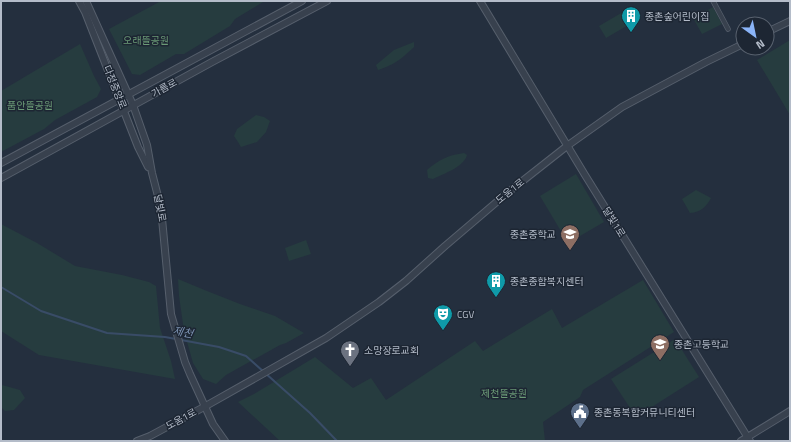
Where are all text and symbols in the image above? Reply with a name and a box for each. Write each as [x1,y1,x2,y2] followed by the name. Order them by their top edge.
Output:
[620,5,642,33] building icon: 종촌숲어린이집
[645,9,709,24] place label: 종촌숲어린이집
[735,16,775,56] north arrow
[123,33,169,48] park label: 오래뜰공원
[753,36,768,53] text: N
[99,63,131,111] street label: 다정중앙로
[148,75,180,101] street label: 가름로
[7,98,53,113] park label: 품안뜰공원
[492,175,528,207] street label: 도움1로
[150,193,170,223] street label: 달빛로
[599,204,629,240] street label: 달빛1로
[559,223,581,251] school or university icon: 종촌중학교
[510,227,556,242] place label: 종촌중학교
[485,270,507,298] building icon: 종촌종합복지센터
[510,274,584,289] place label: 종촌종합복지센터
[432,303,454,331] theatre icon: CGV
[457,307,474,322] place label: CGV
[172,322,196,342] water label: 제천
[649,333,671,361] school or university icon: 종촌고등학교
[674,337,729,352] place label: 종촌고등학교
[339,339,361,367] church icon: 소망장로교회
[364,343,419,358] place label: 소망장로교회
[481,386,527,401] park label: 제천뜰공원
[569,401,591,429] public building icon: 종촌동복합커뮤니티센터
[163,404,199,434] street label: 도움1로
[594,405,695,420] place label: 종촌동복합커뮤니티센터

